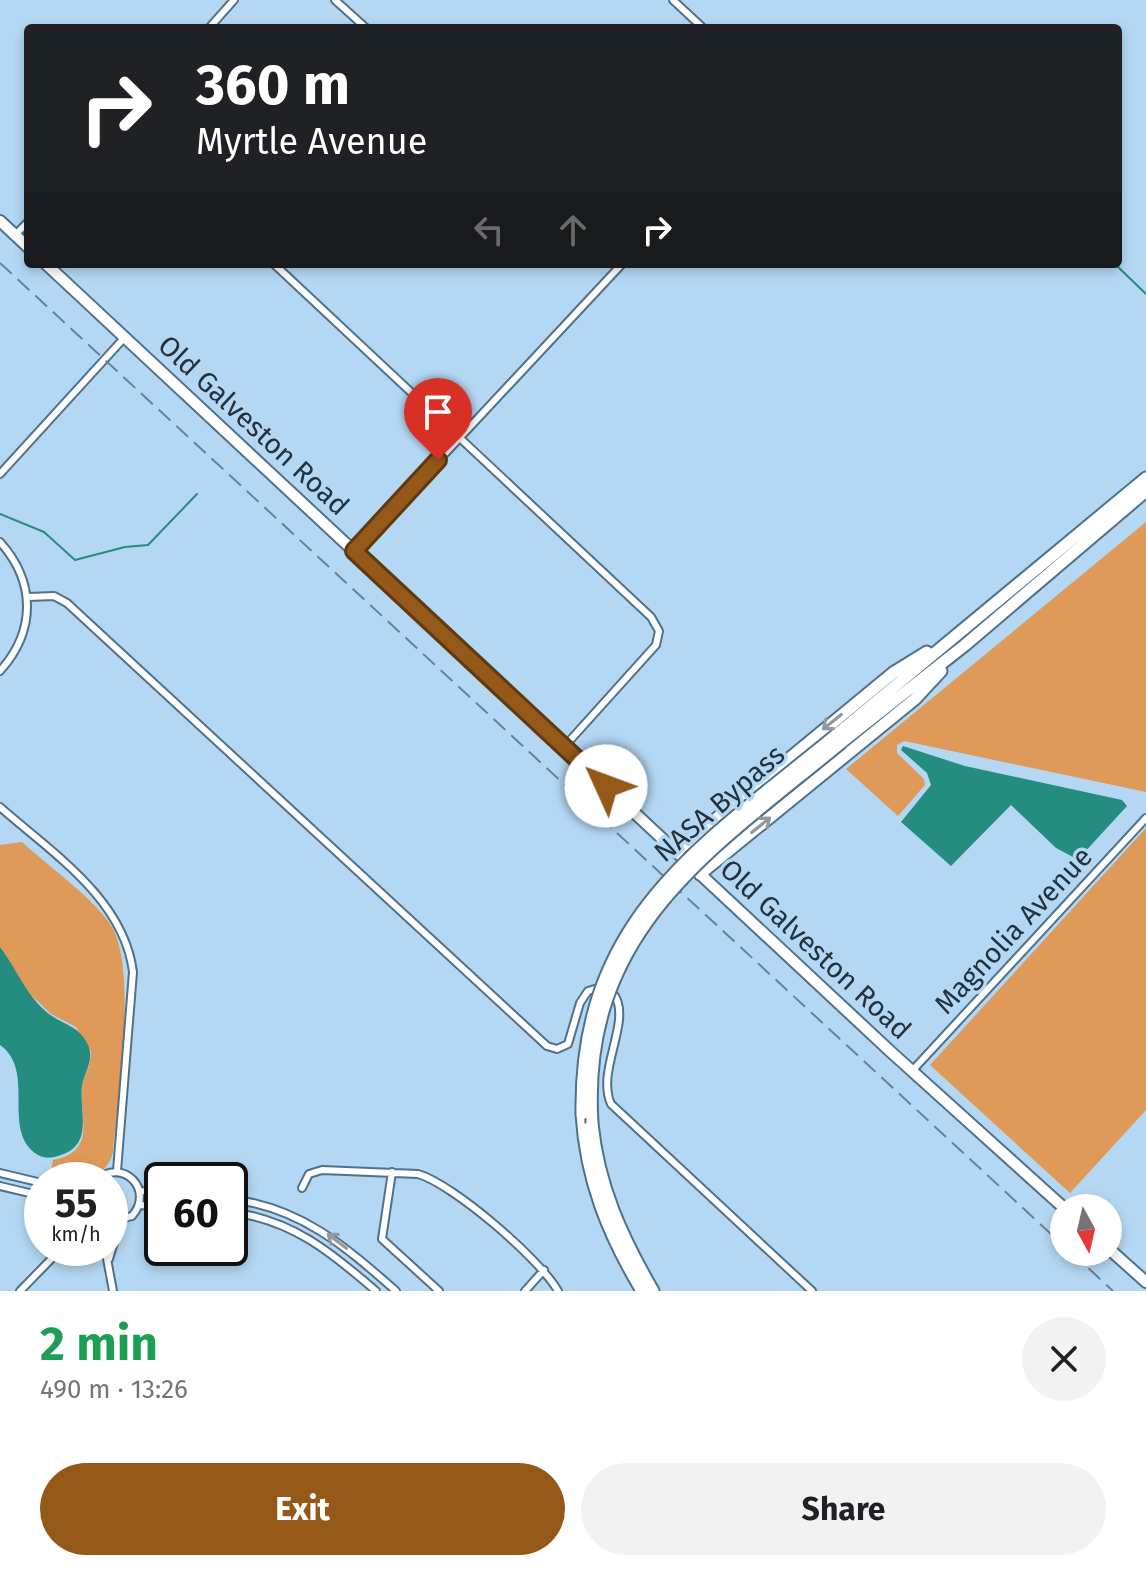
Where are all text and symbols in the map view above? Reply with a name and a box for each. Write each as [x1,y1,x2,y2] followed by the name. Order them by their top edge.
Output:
[196,52,350,119] text: 360 m
[64,56,168,160] icon: right
[196,120,427,164] text: Myrtle Avenue
[467,208,511,252] icon: left
[551,208,595,252] icon: ahead
[635,208,679,252] icon: right
[152,329,356,522] street label: Old Galveston Road
[404,378,472,460] pin
[416,390,460,434] icon: arrive
[822,713,843,731] one-way arrow
[647,738,791,869] street label: NASA Bypass
[564,744,648,828] position arrow
[750,817,771,834] one-way arrow
[928,840,1099,1020] street label: Magnolia Avenue
[714,853,918,1046] street label: Old Galveston Road
[144,1162,248,1266] speed limit sign: 60
[55,1180,97,1228] text: 55
[1050,1194,1122,1266] north arrow
[1050,1194,1122,1266] map controls
[51,1222,101,1246] text: km/h
[327,1232,348,1249] one-way arrow
[40,1315,158,1373] text: 2 min
[1022,1317,1106,1401] button: close
[40,1374,188,1405] text: 490 m · 13:26
[40,1463,565,1555] button: Exit
[581,1463,1106,1555] button: Share

